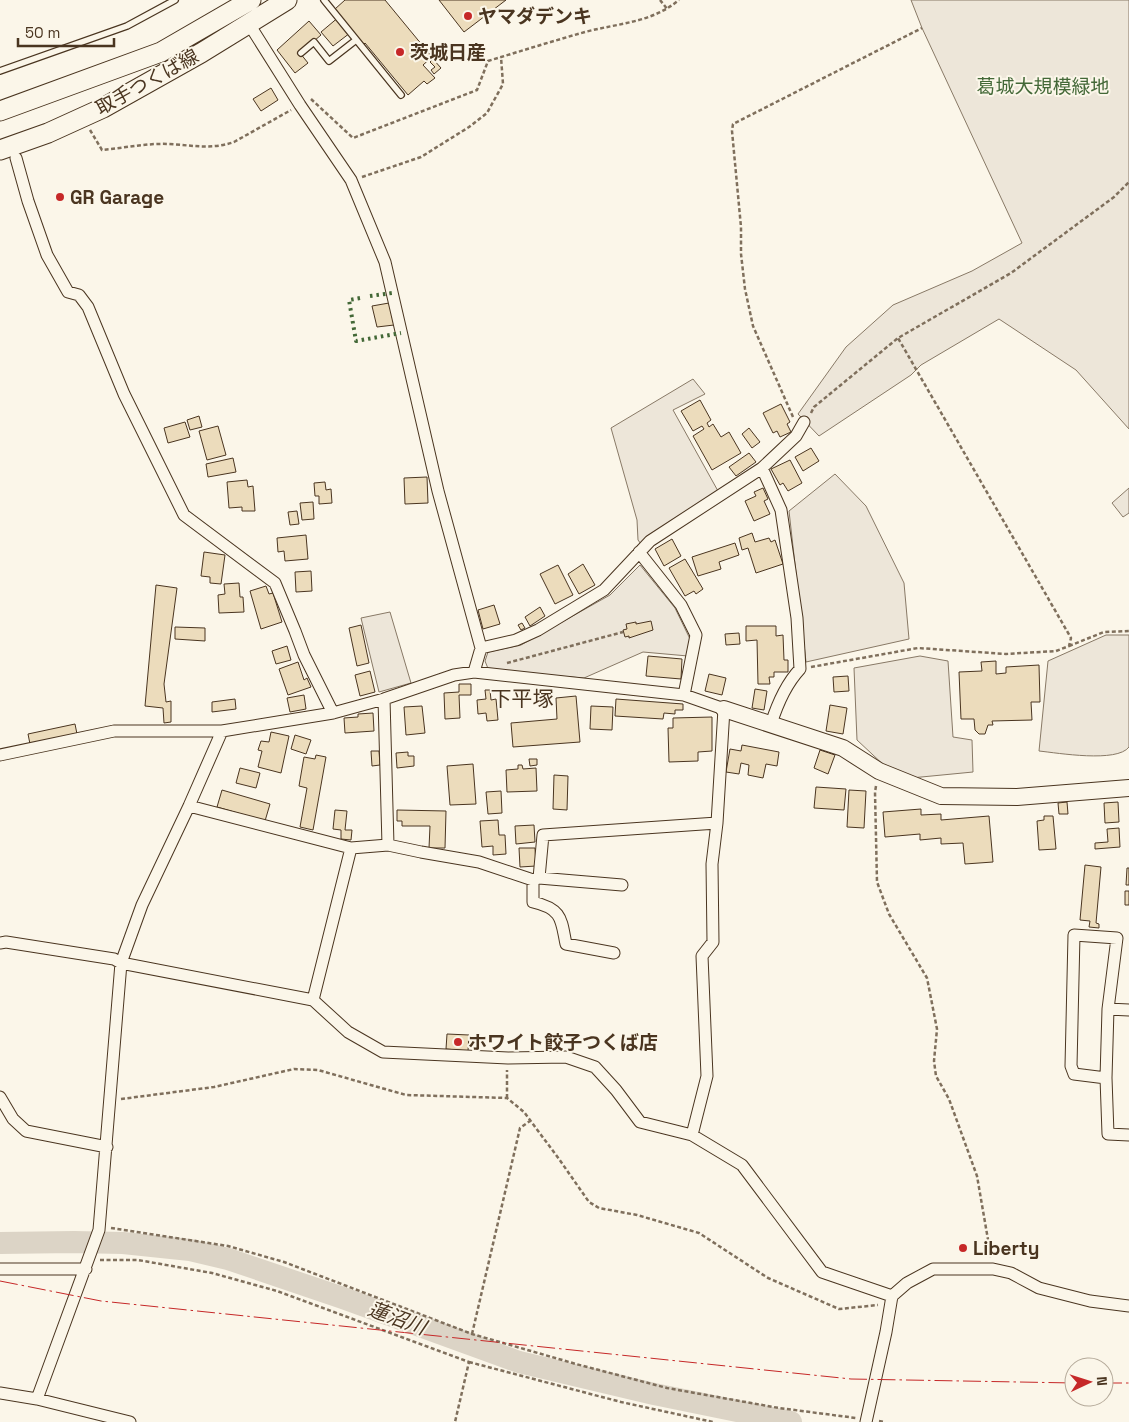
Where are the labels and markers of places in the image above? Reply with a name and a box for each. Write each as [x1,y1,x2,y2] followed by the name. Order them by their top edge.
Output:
[478,4,592,29] place label: ヤマダデンキ
[462,10,474,22] marker: ヤマダデンキ
[410,40,486,65] place label: 茨城日産
[394,46,406,58] marker: 茨城日産
[70,185,164,210] place label: GR Garage
[54,191,66,203] marker: GR Garage
[468,1030,658,1055] place label: ホワイト餃子つくば店
[452,1036,464,1048] marker: ホワイト餃子つくば店
[973,1236,1039,1261] place label: Liberty
[957,1242,969,1254] marker: Liberty

